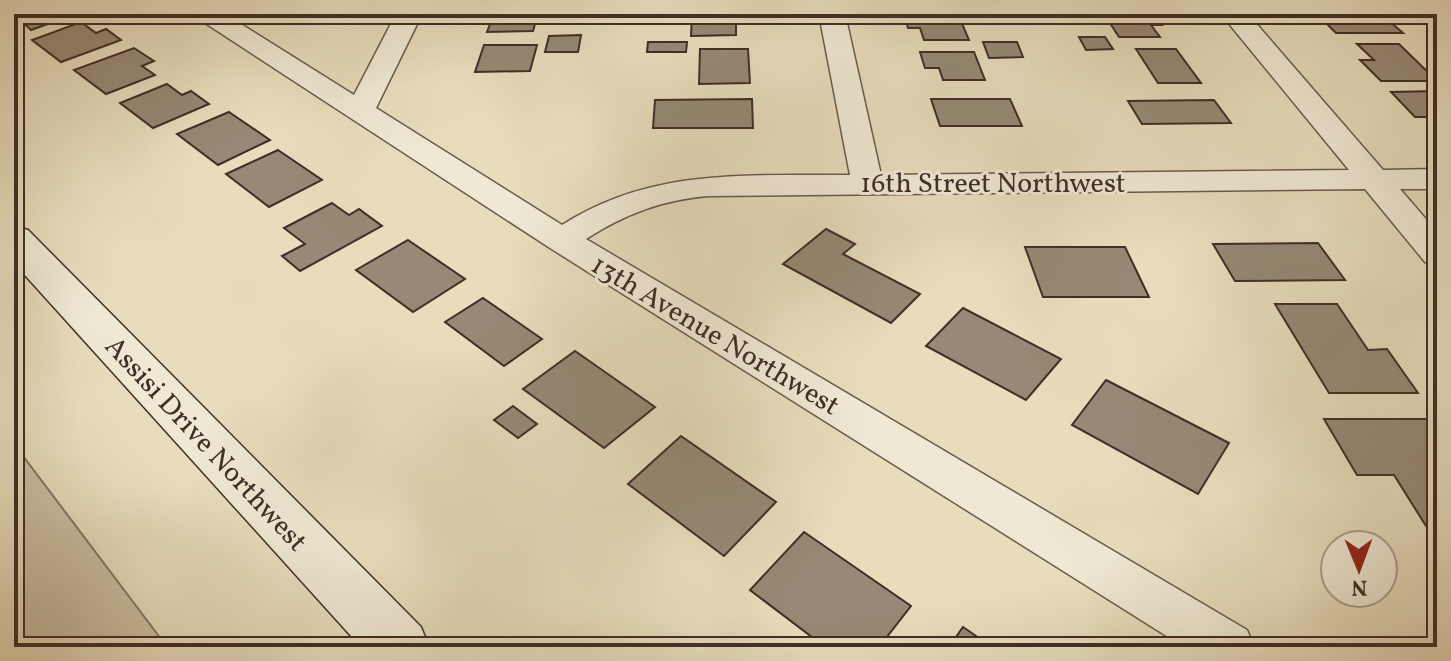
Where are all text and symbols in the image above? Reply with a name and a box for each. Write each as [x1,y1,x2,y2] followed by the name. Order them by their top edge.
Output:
[860,165,1126,204] street label: 16th Street Northwest
[583,246,846,426] street label: 13th Avenue Northwest
[95,329,315,561] street label: Assisi Drive Northwest
[1319,529,1399,609] north arrow
[1351,571,1368,602] text: N

